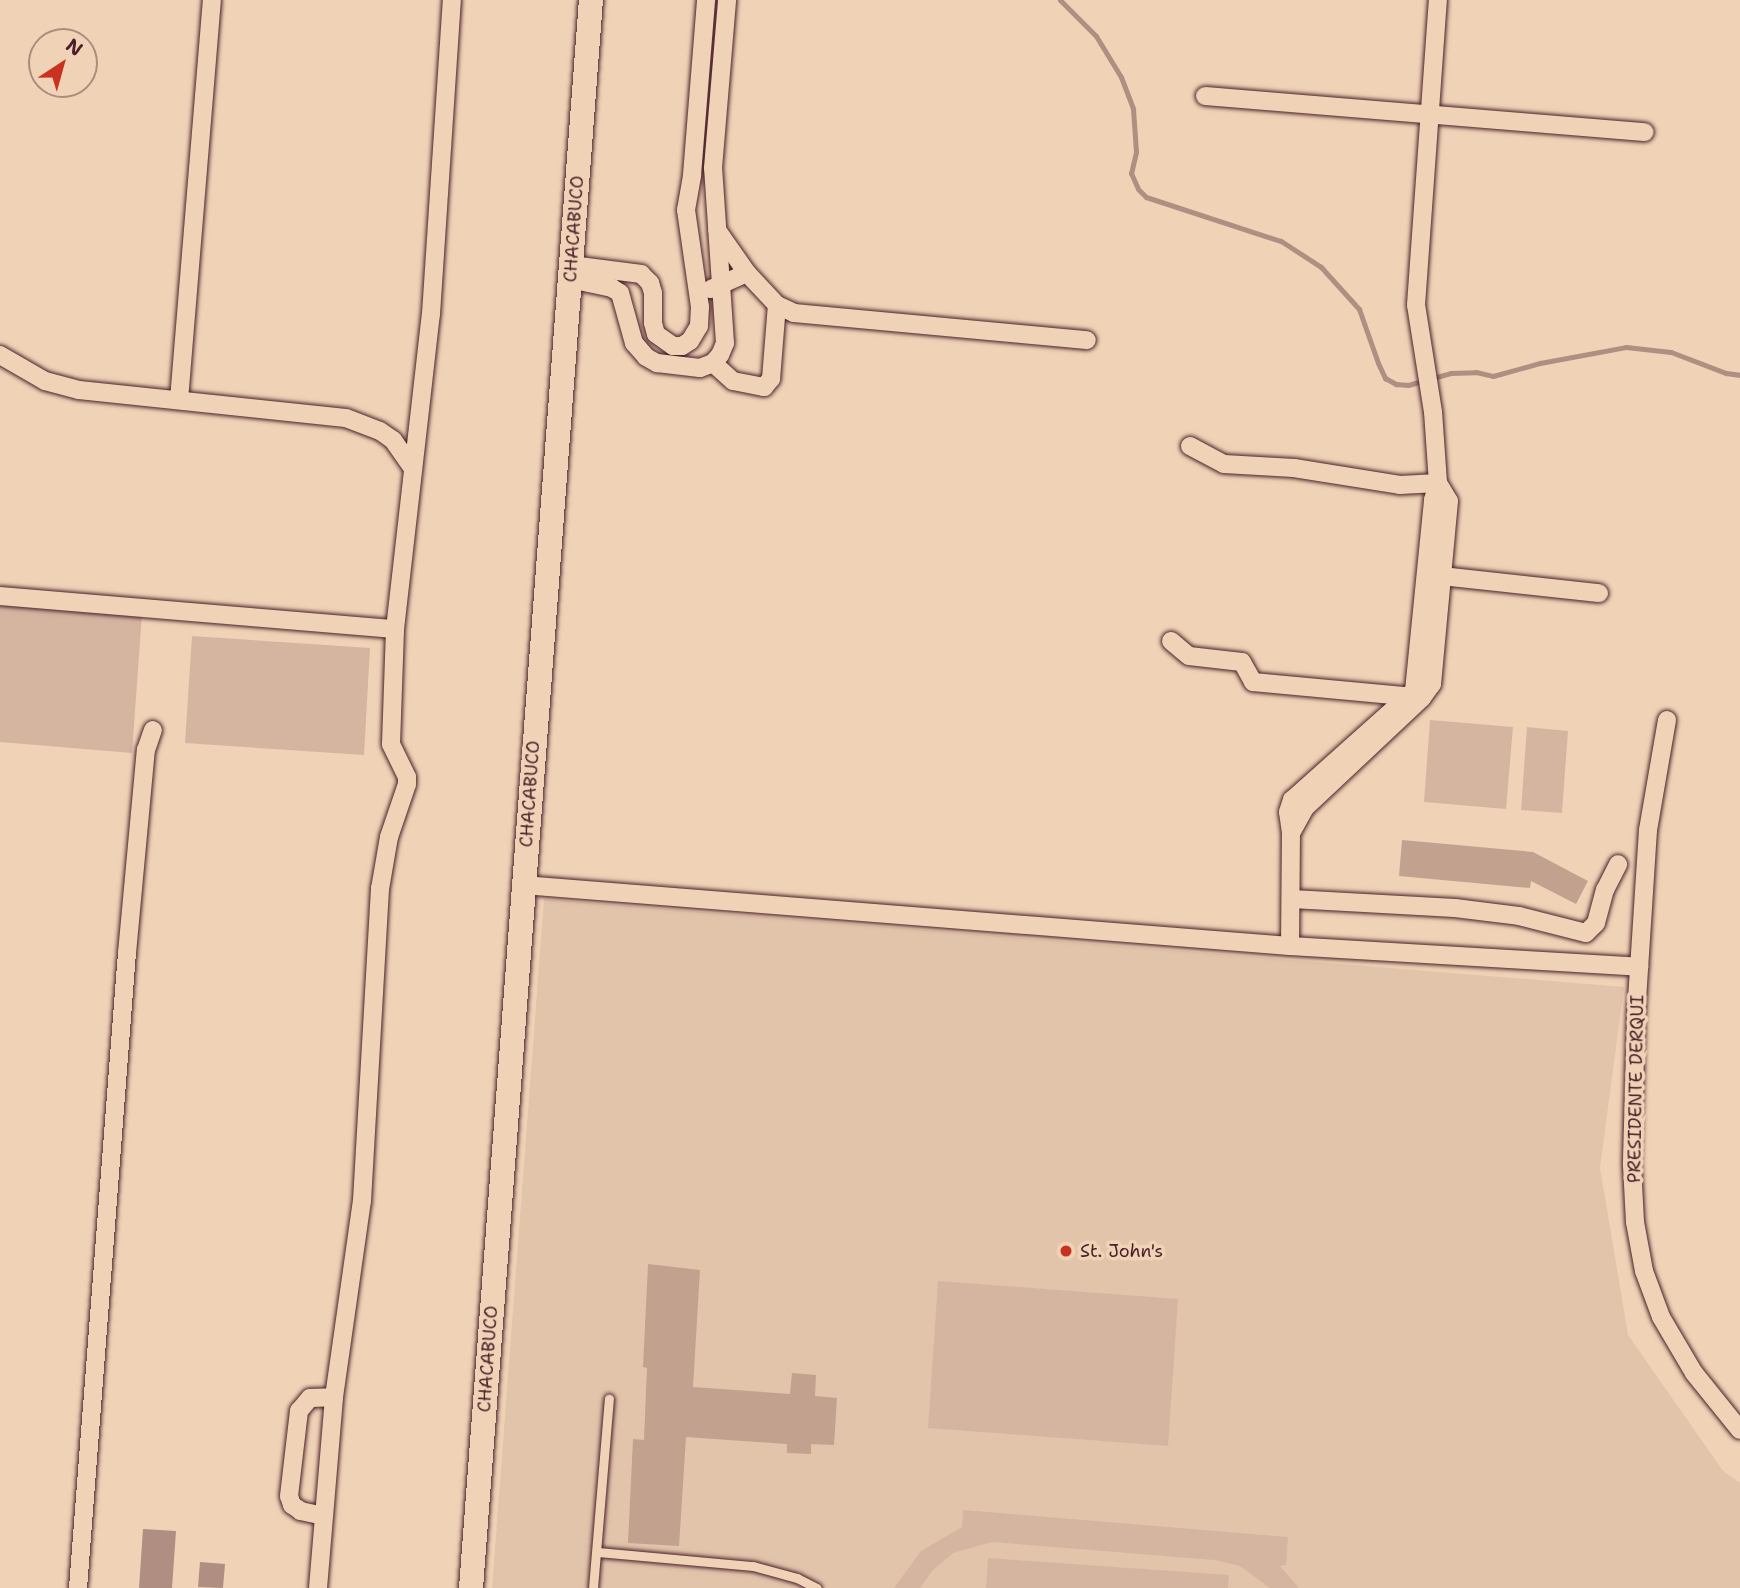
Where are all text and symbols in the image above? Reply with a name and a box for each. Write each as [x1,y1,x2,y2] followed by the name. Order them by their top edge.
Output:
[28,28,98,98] north arrow
[61,33,88,62] text: N
[559,175,589,283] street label: CHACABUCO
[515,740,545,848] street label: CHACABUCO
[1624,995,1648,1183] street label: PRESIDENTE DERQUI
[1080,1240,1163,1262] place label: St. John's
[1058,1243,1074,1259] marker: St. John's
[473,1305,503,1413] street label: CHACABUCO

